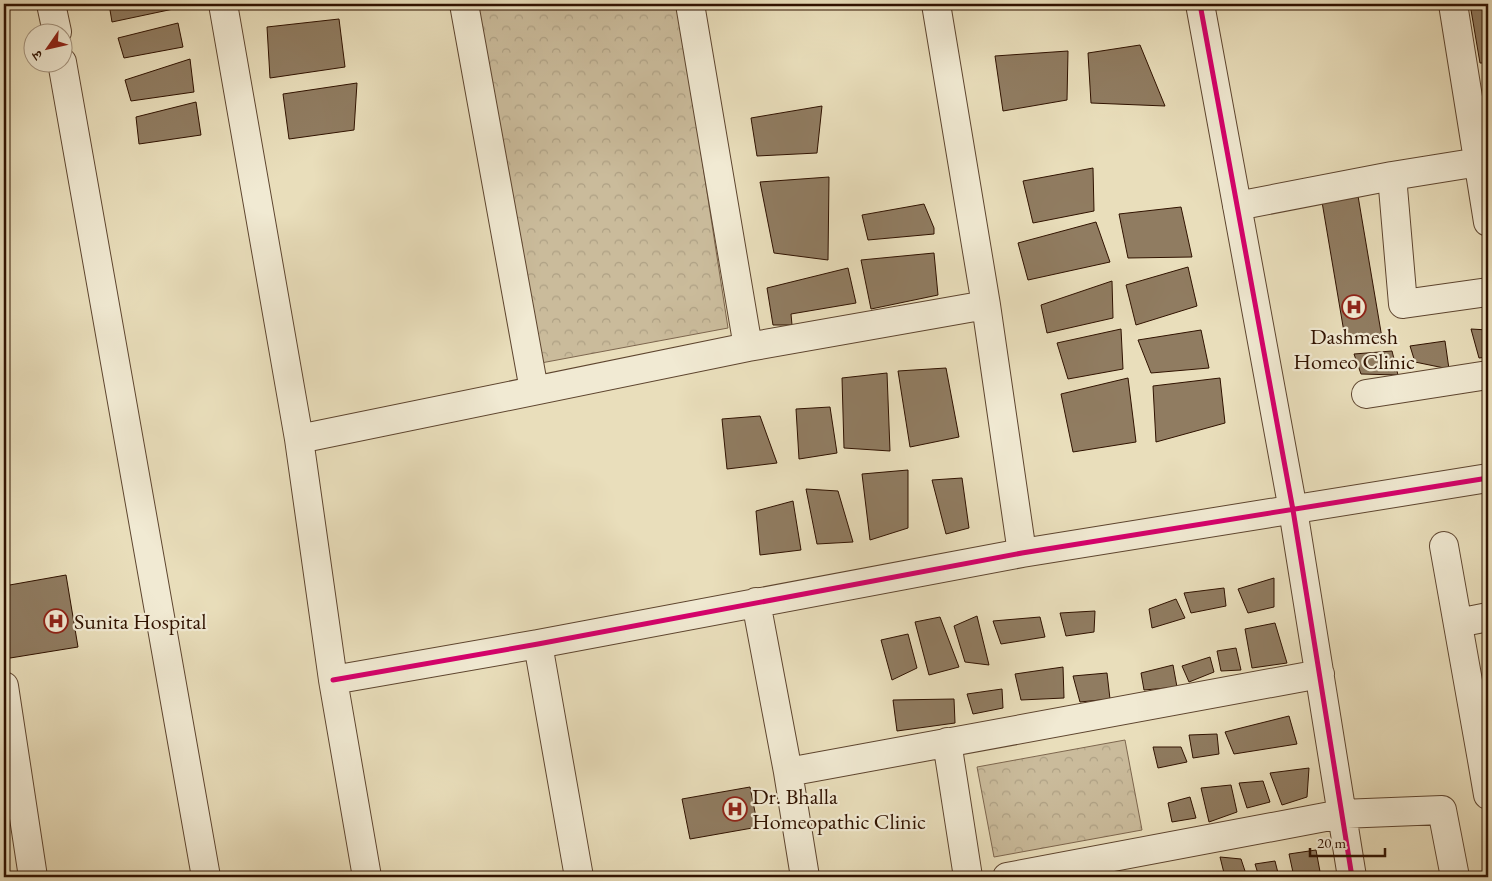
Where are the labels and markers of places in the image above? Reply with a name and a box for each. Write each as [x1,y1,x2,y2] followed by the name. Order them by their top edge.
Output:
[1341,294,1367,320] hospital icon: Dashmesh Homeo Clinic
[1293,322,1415,376] place label: Dashmesh Homeo Clinic
[74,607,207,636] place label: Sunita Hospital
[43,608,69,634] hospital icon: Sunita Hospital
[752,782,926,836] place label: Dr. Bhalla Homeopathic Clinic
[722,796,748,822] hospital icon: Dr. Bhalla Homeopathic Clinic

